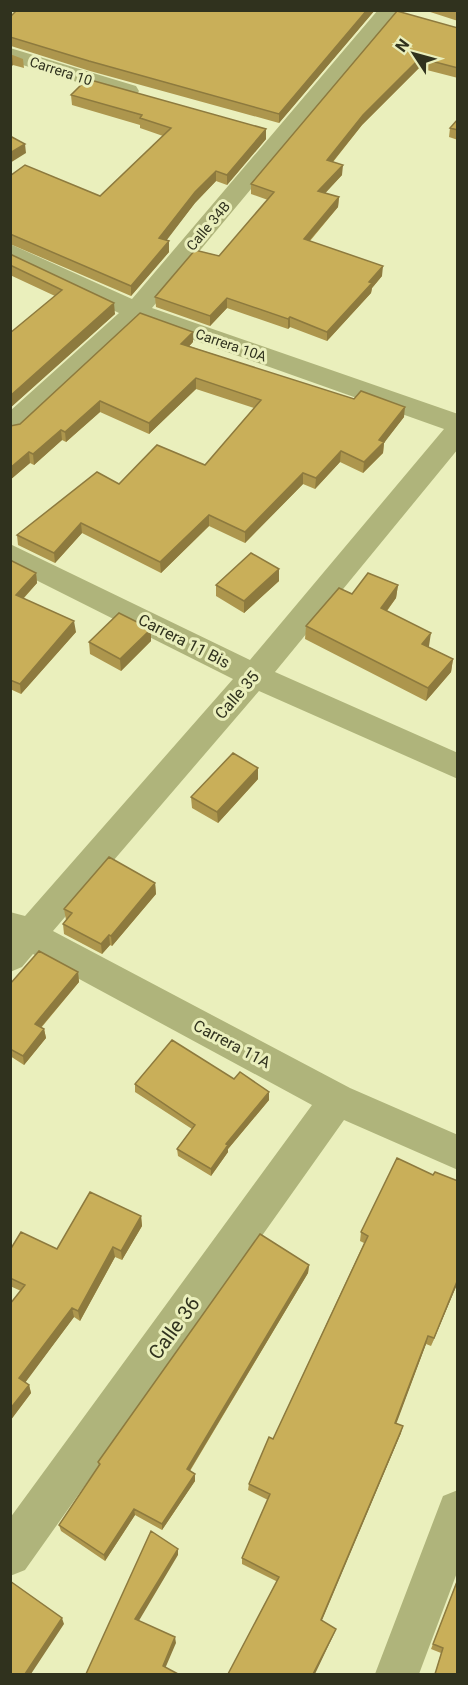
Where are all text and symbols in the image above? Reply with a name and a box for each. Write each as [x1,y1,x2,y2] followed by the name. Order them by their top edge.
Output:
[384,24,444,84] north arrow
[391,35,413,56] text: N
[28,53,94,89] street label: Carrera 10
[183,198,233,254] street label: Calle 34B
[193,325,269,365] street label: Carrera 10A
[135,610,233,672] street label: Carrera 11 Bis
[211,667,263,723] street label: Calle 35
[190,1016,274,1072] street label: Carrera 11A
[143,1292,205,1364] street label: Calle 36

